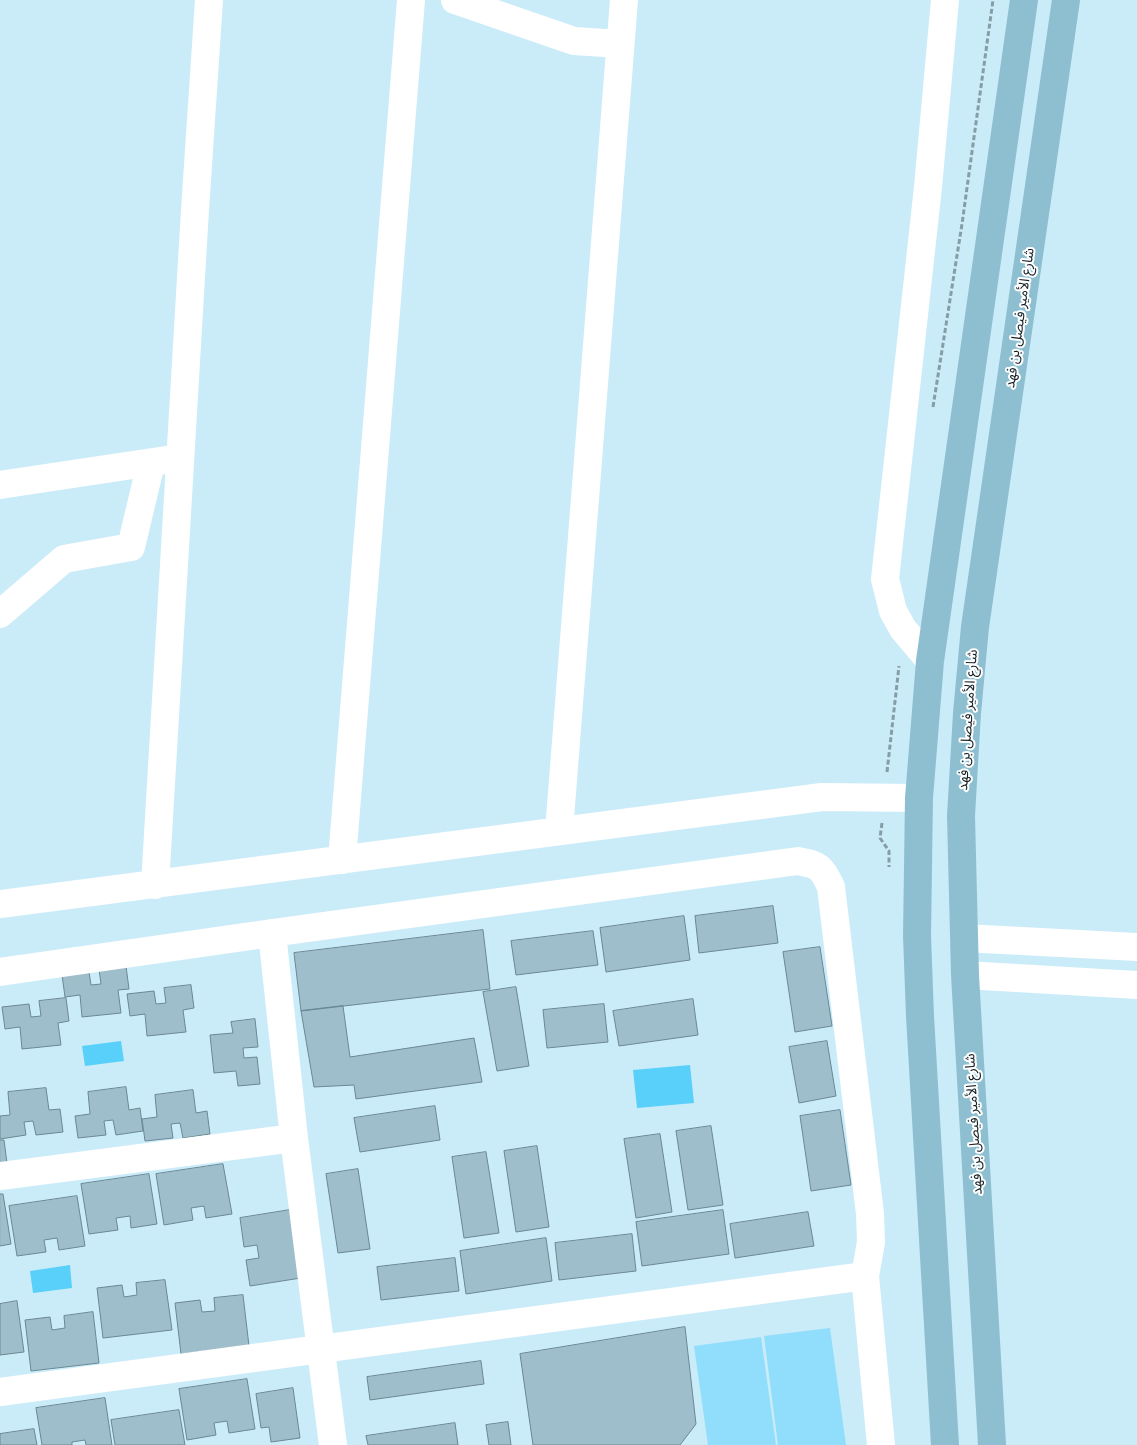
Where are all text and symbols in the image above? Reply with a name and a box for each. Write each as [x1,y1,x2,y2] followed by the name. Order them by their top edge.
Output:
[1002,247,1038,389] street label: شارع الأمير فيصل بن فهد
[955,649,981,791] street label: شارع الأمير فيصل بن فهد
[962,1053,986,1195] street label: شارع الأمير فيصل بن فهد

